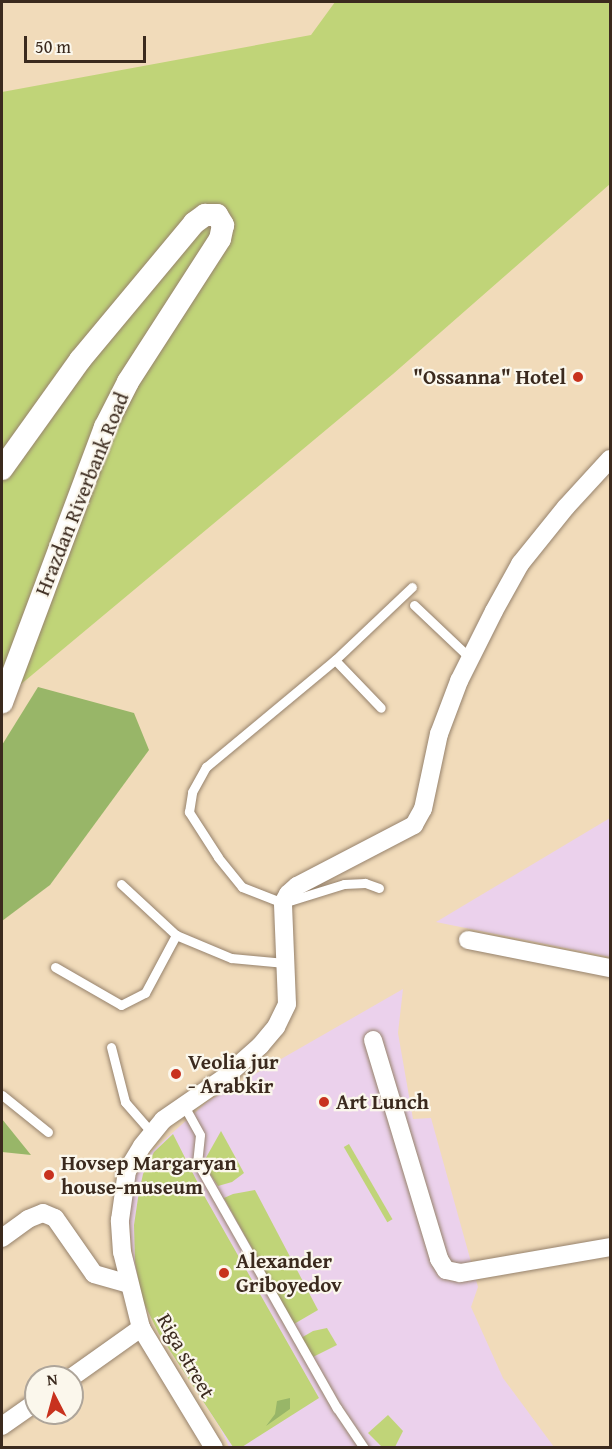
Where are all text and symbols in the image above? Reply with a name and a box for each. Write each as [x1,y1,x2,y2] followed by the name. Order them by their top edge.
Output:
[27,24,148,62] scale bar
[35,33,71,60] text: 50 m
[413,364,566,390] place label: "Ossanna" Hotel
[571,370,585,384] marker: "Ossanna" Hotel
[30,389,134,599] street label: Hrazdan Riverbank Road
[188,1049,279,1099] place label: Veolia jur - Arabkir
[169,1067,183,1081] marker: Veolia jur - Arabkir
[336,1089,429,1115] place label: Art Lunch
[317,1095,331,1109] marker: Art Lunch
[61,1150,237,1200] place label: Hovsep Margaryan house-museum
[42,1168,56,1182] marker: Hovsep Margaryan house-museum
[236,1248,342,1298] place label: Alexander Griboyedov
[217,1266,231,1280] marker: Alexander Griboyedov
[152,1309,220,1403] street label: Riga street
[24,1365,84,1425] north arrow
[46,1367,59,1392] text: N

